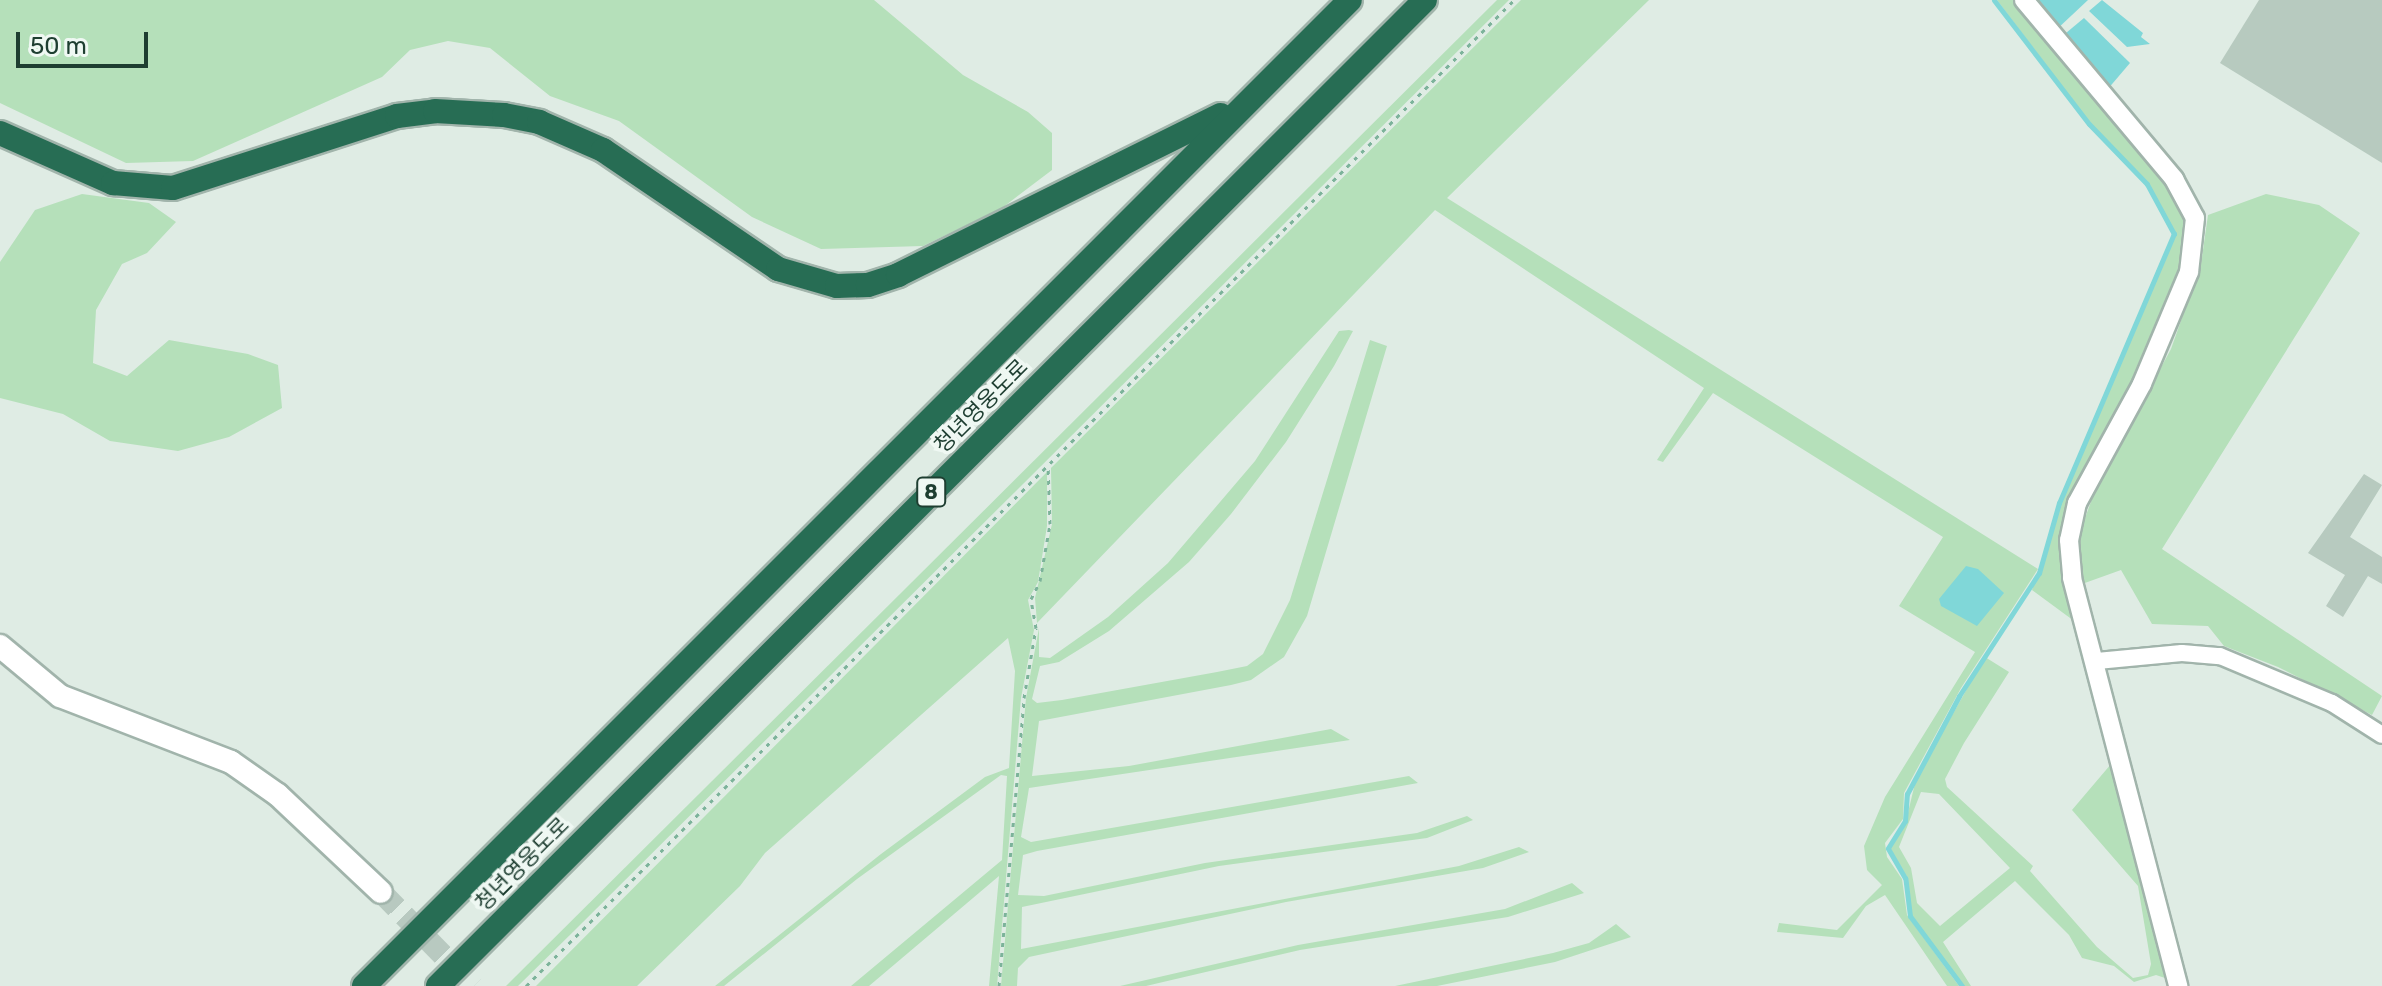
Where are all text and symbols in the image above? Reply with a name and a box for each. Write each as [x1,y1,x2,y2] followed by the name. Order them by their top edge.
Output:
[20,16,152,66] scale bar
[30,32,87,60] text: 50 m
[929,354,1033,458] street label: 청년영웅도로
[915,476,947,508] road number: 8
[470,812,574,916] street label: 청년영웅도로

